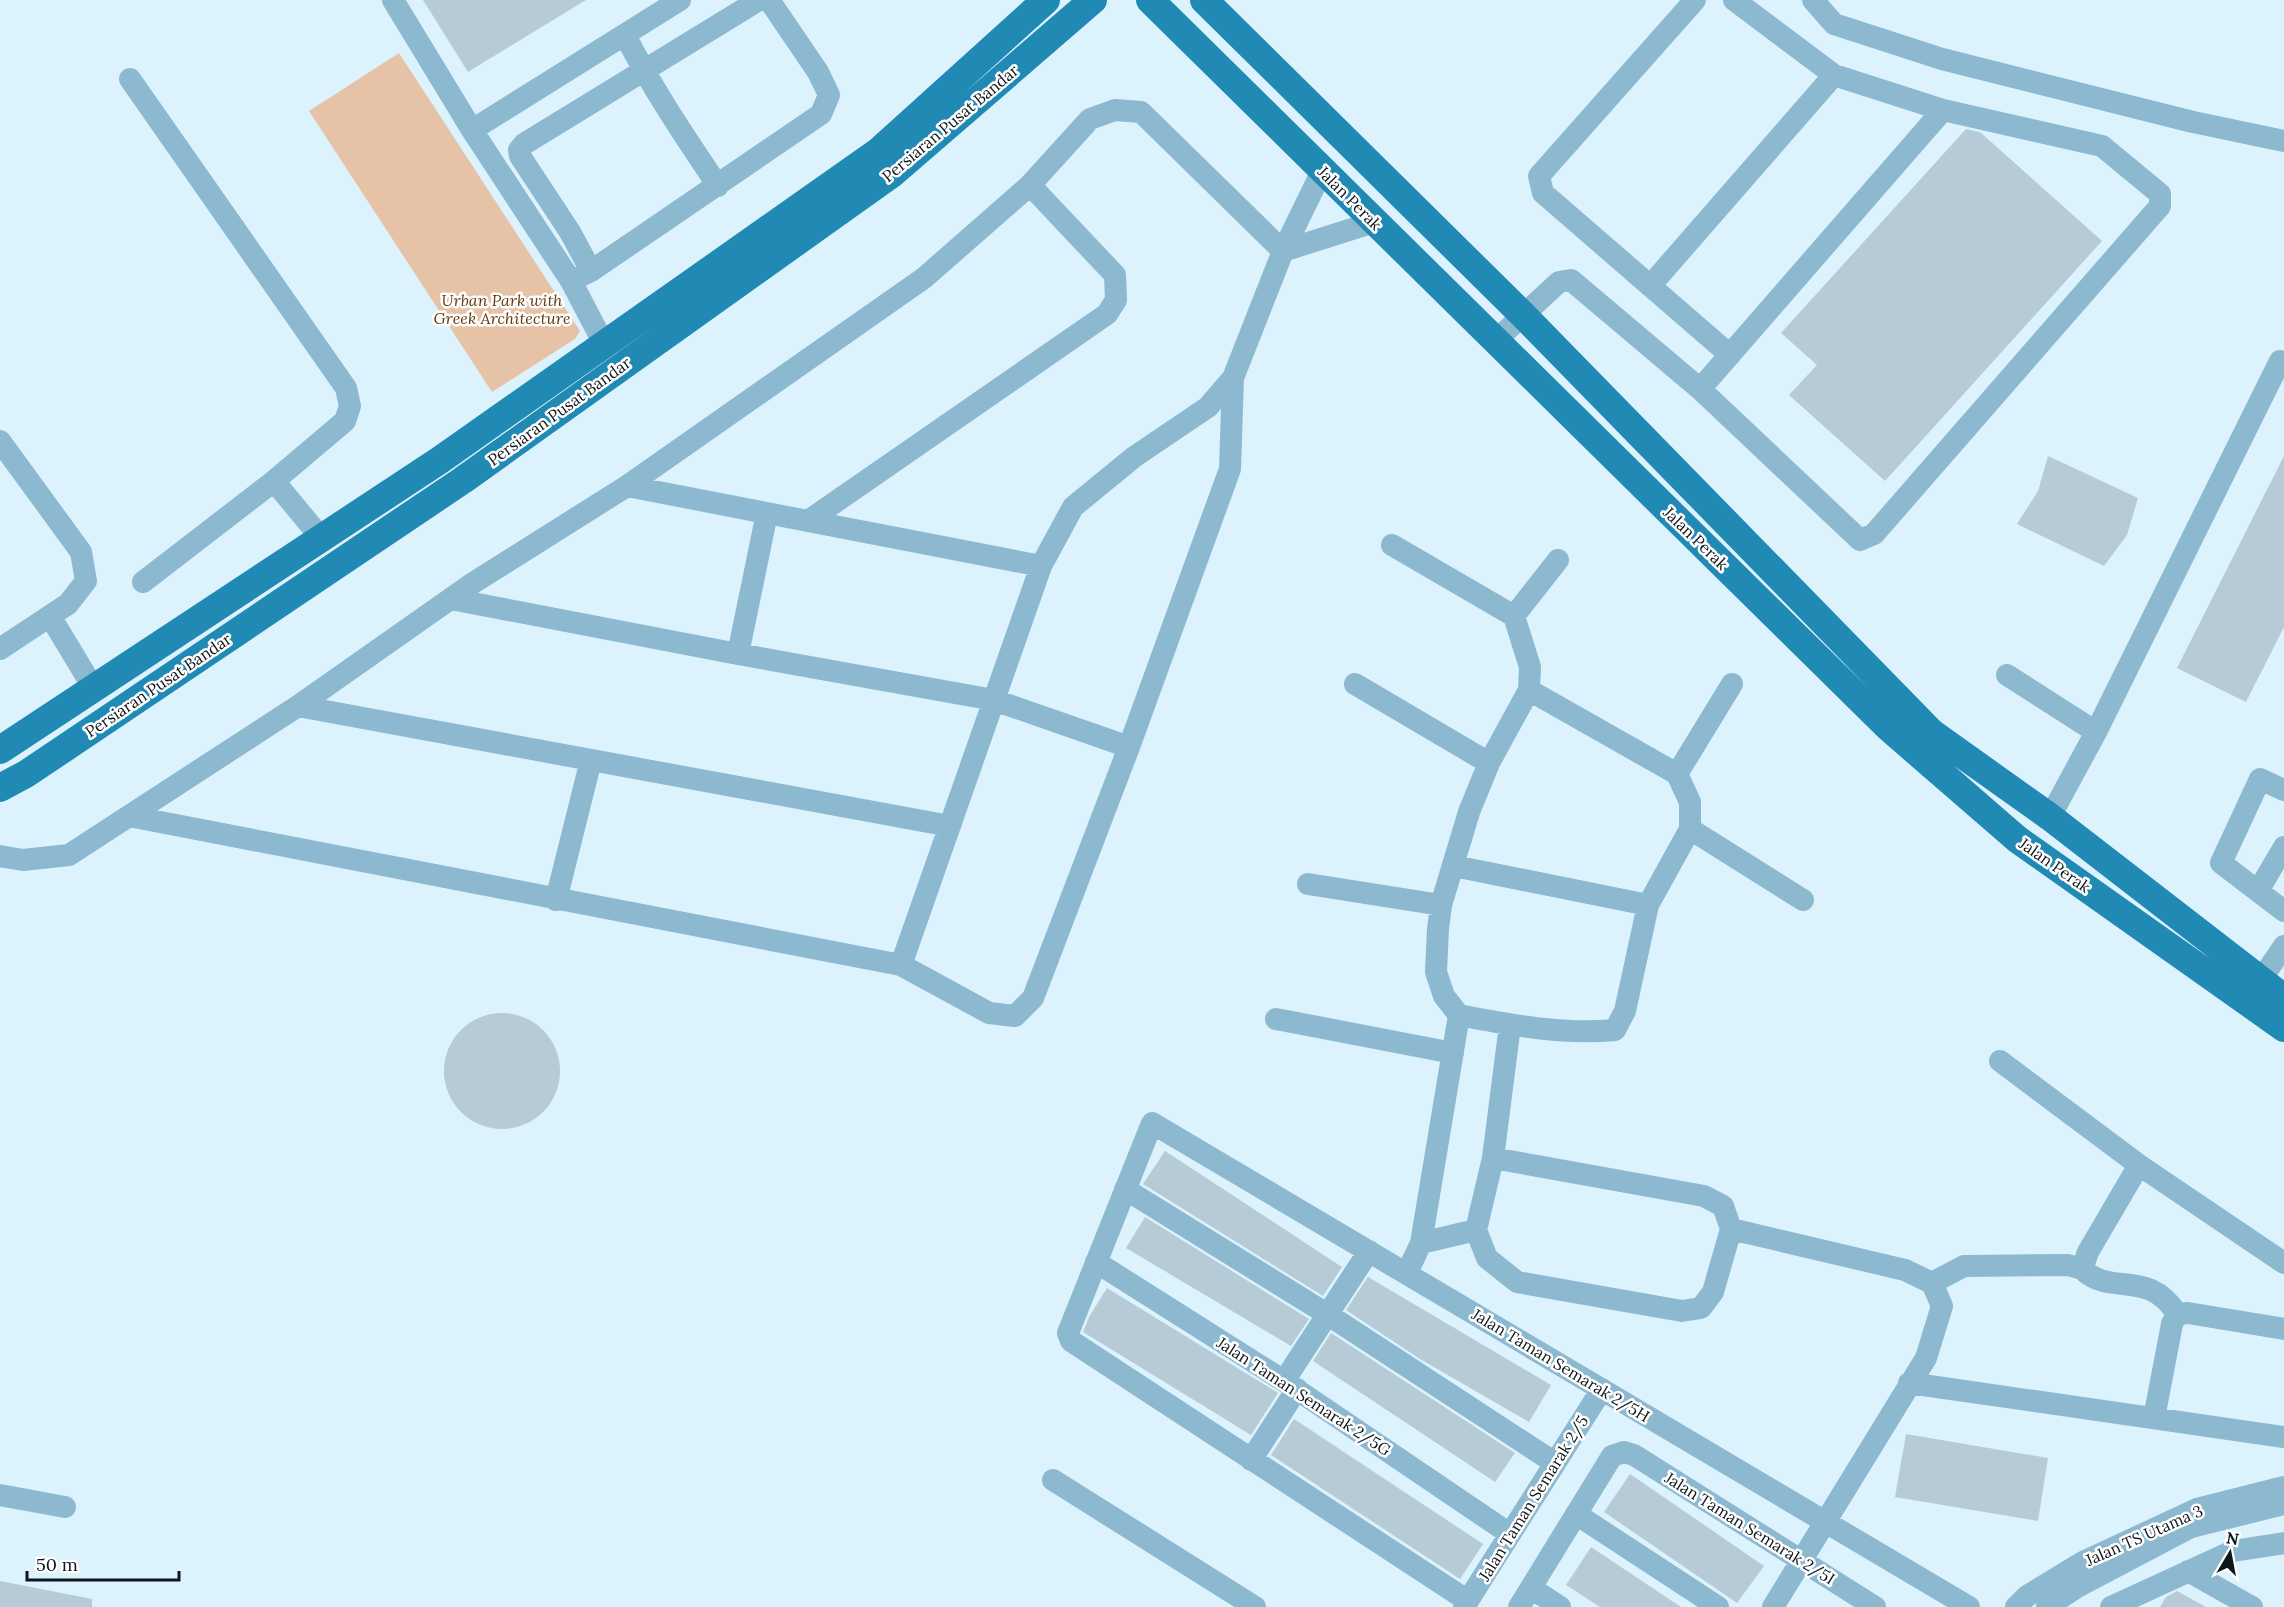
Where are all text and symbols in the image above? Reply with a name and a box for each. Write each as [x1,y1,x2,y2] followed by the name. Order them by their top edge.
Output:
[878,60,1022,186] street label: Persiaran Pusat Bandar
[1313,161,1386,234] street label: Jalan Perak
[433,290,571,328] park label: Urban Park with Greek Architecture
[483,352,635,470] street label: Persiaran Pusat Bandar
[1659,501,1733,574] street label: Jalan Perak
[81,629,235,741] street label: Persiaran Pusat Bandar
[2015,833,2095,897] street label: Jalan Perak
[1467,1303,1653,1427] street label: Jalan Taman Semarak 2/5H
[1212,1332,1395,1461] street label: Jalan Taman Semarak 2/5G
[1473,1412,1593,1586] street label: Jalan Taman Semarak 2/5
[1660,1467,1839,1589] street label: Jalan Taman Semarak 2/5I
[2081,1500,2206,1570] street label: Jalan TS Utama 3
[2200,1523,2260,1583] north arrow
[2225,1527,2240,1549] text: N
[27,1544,178,1582] scale bar
[36,1553,78,1576] text: 50 m

